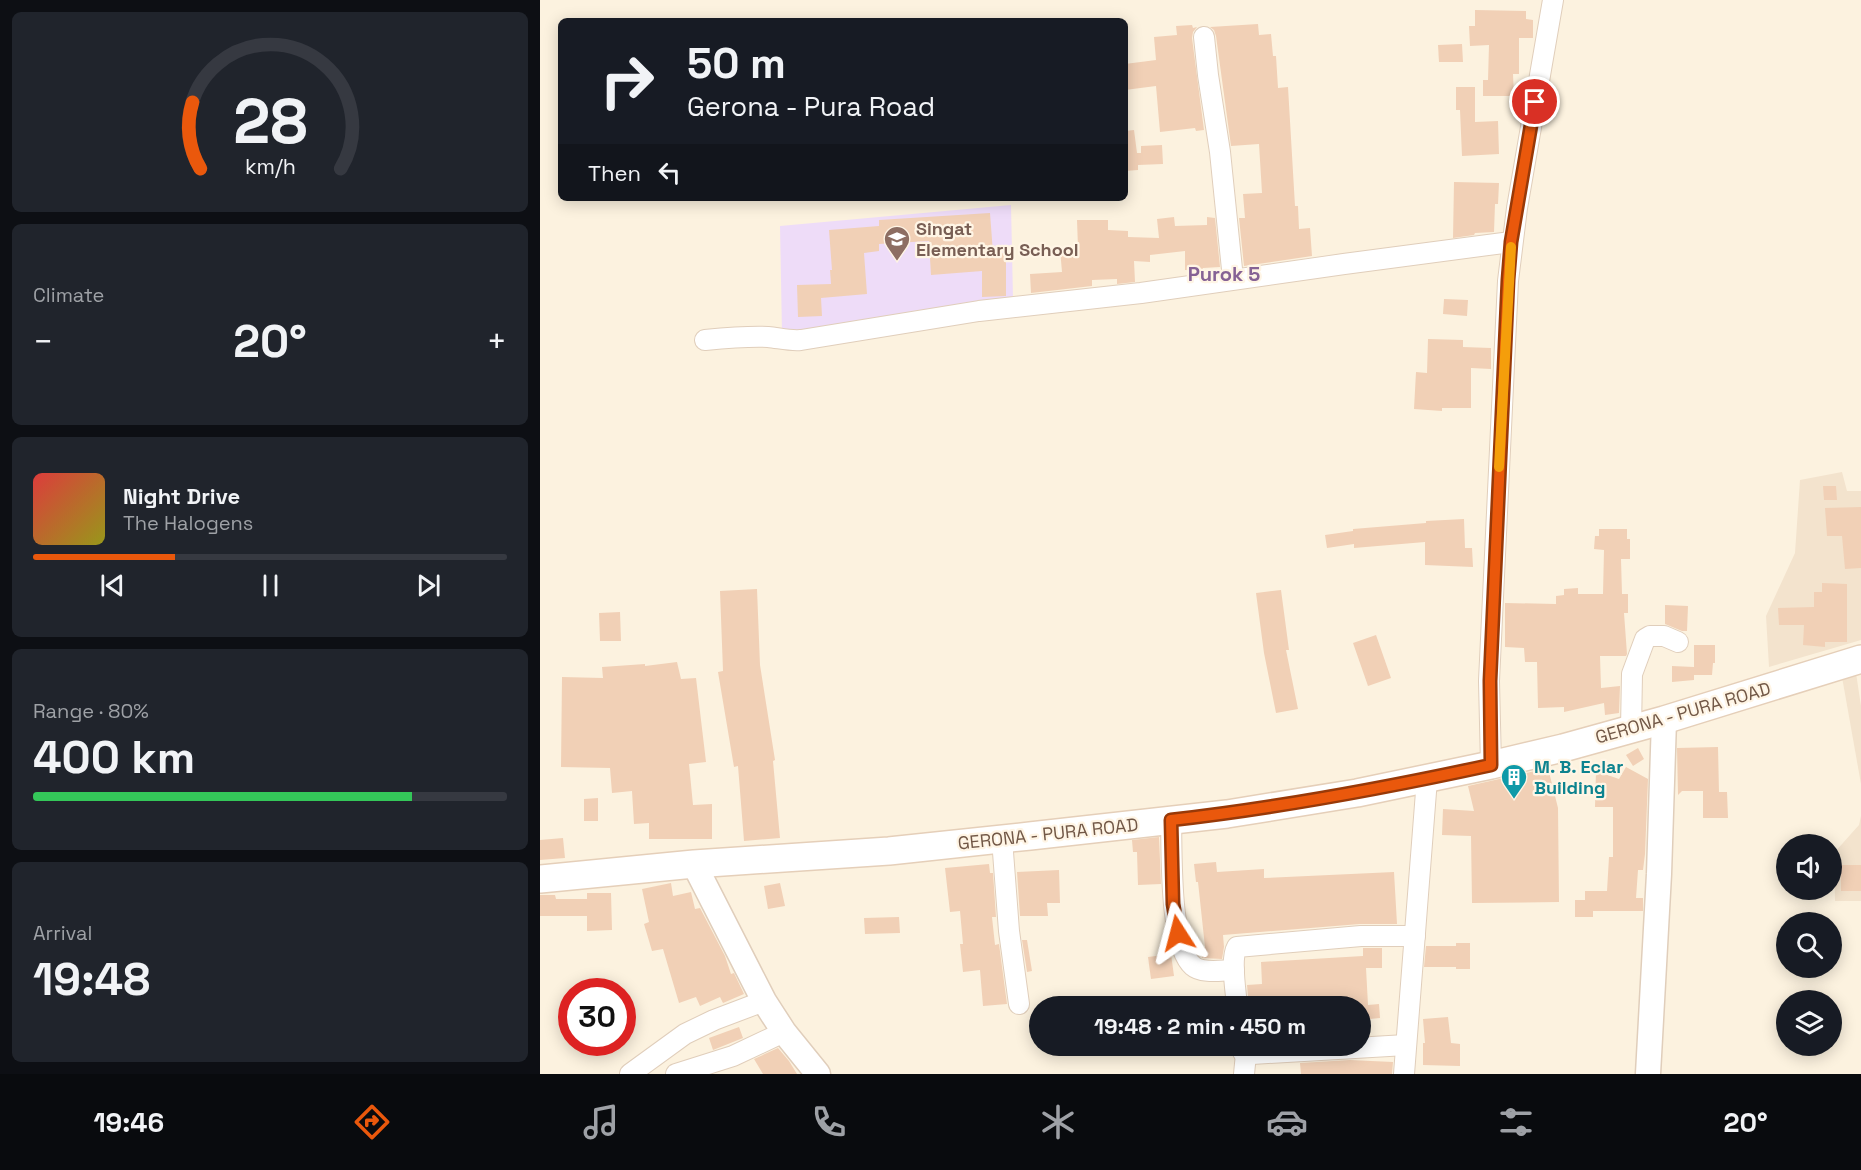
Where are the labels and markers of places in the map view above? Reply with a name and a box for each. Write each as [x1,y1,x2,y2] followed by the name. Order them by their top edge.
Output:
[1509,76,1560,127] pin
[916,217,1079,261] place label: Singat Elementary School
[882,224,912,262] school or university icon: Singat Elementary School
[1534,755,1623,799] place label: M. B. Eclar Building
[1499,762,1529,800] building icon: M. B. Eclar Building

